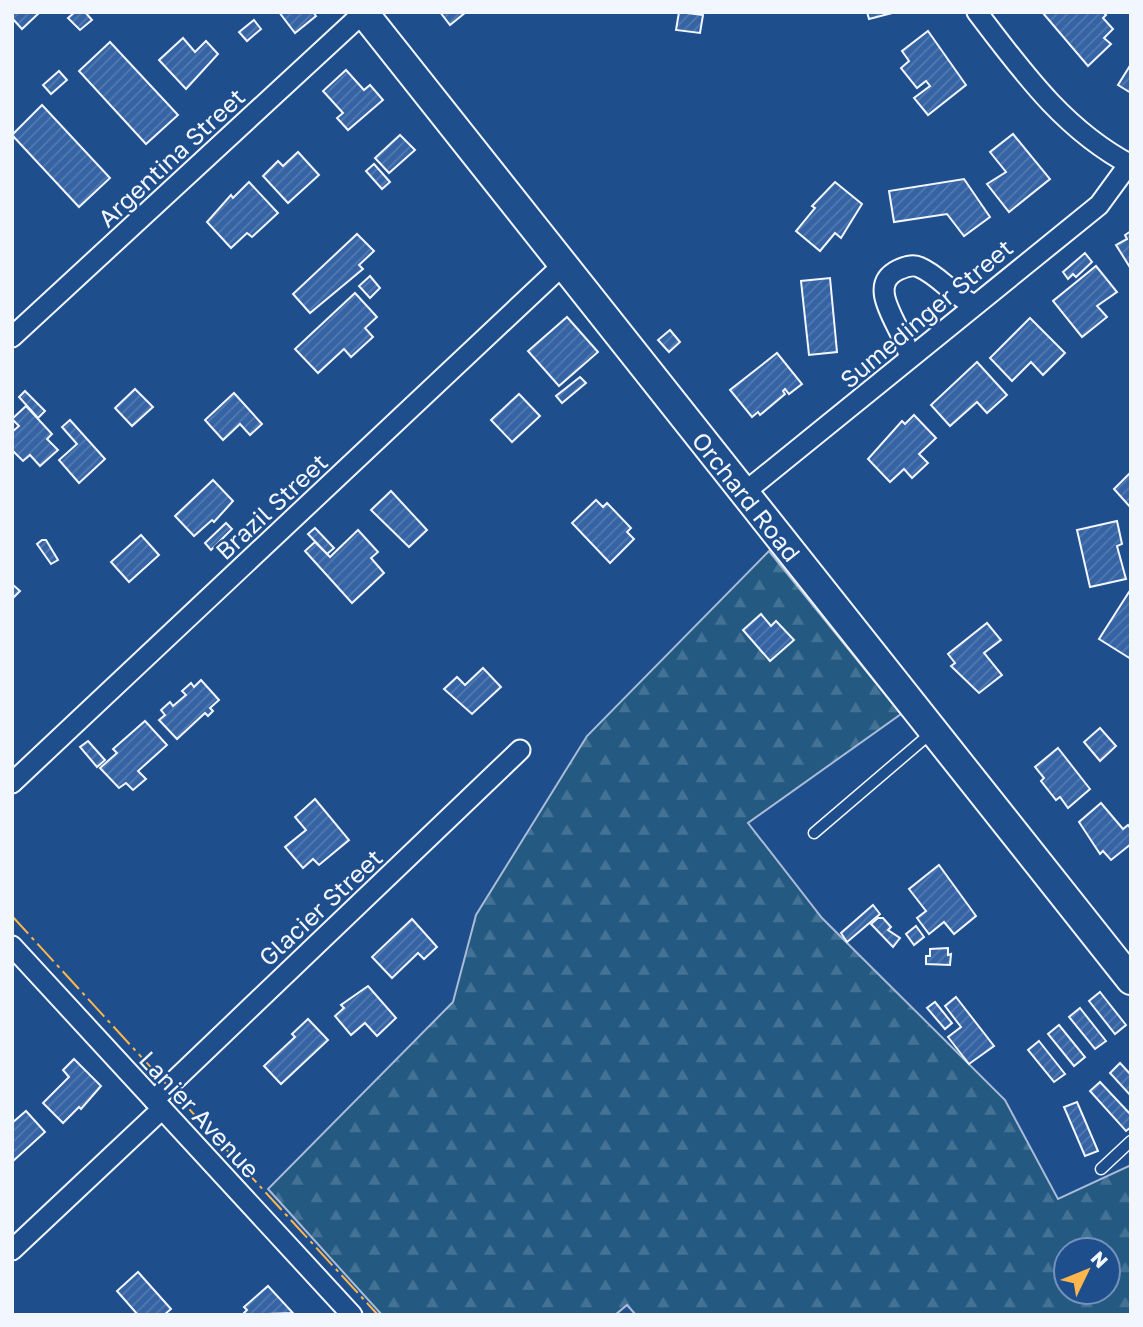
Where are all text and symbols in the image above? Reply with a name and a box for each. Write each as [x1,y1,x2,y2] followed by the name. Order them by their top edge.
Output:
[92,82,250,232] street label: Argentina Street
[834,232,1018,394] street label: Sumedinger Street
[687,426,807,567] street label: Orchard Road
[209,447,333,565] street label: Brazil Street
[252,843,388,971] street label: Glacier Street
[134,1045,266,1183] street label: Lanier Avenue
[1052,1236,1122,1306] north arrow
[1086,1246,1113,1272] text: N

